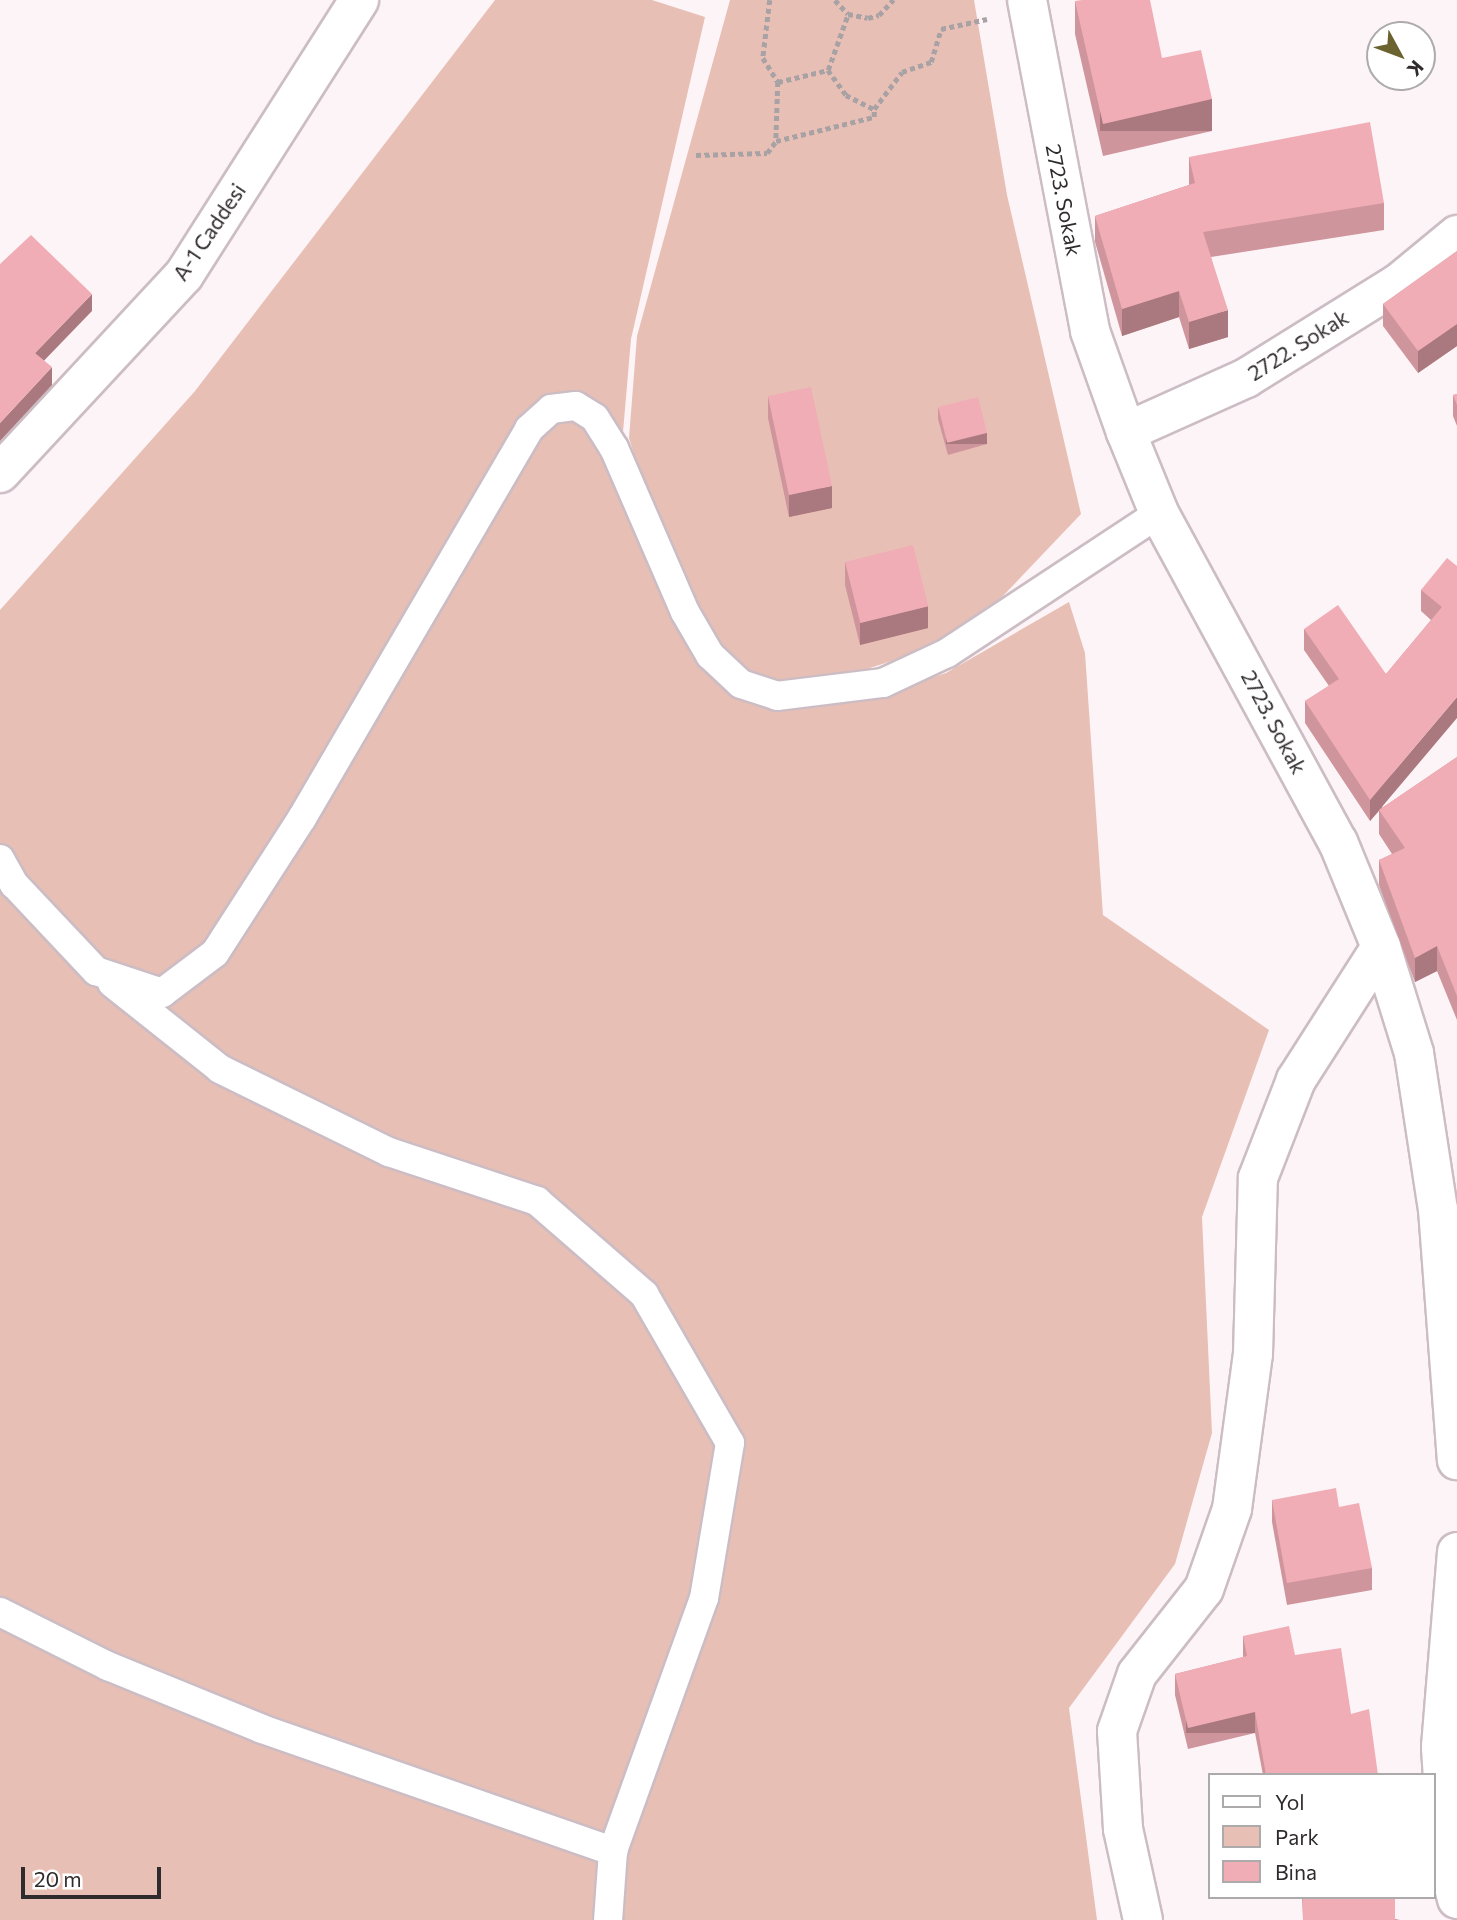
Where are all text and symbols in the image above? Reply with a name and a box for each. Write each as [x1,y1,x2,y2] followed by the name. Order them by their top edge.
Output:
[1366,21,1436,91] north arrow
[1403,56,1429,81] text: K
[1041,142,1087,258] street label: 2723. Sokak
[167,179,251,285] street label: A-1 Caddesi
[1243,304,1353,386] street label: 2722. Sokak
[1236,666,1312,778] street label: 2723. Sokak
[1208,1773,1436,1899] legend
[1275,1789,1305,1814] text: Yol
[1275,1824,1319,1849] text: Park
[24,1854,164,1898] scale bar
[1275,1859,1317,1884] text: Bina
[34,1866,82,1891] text: 20 m

